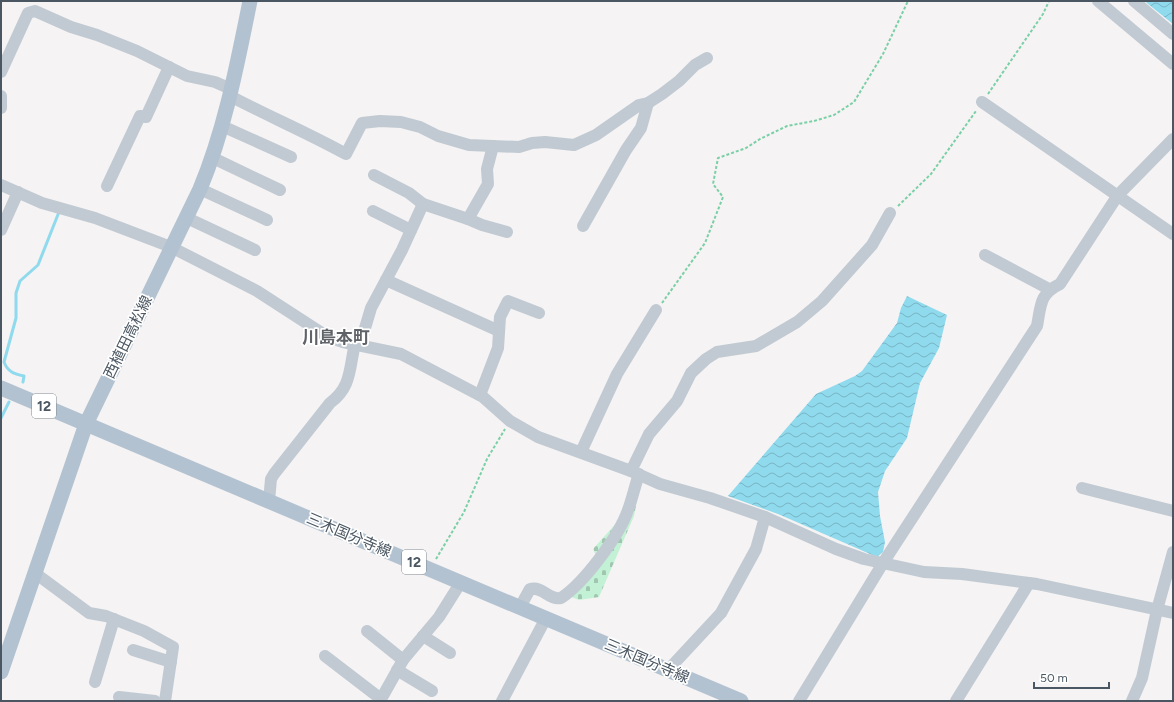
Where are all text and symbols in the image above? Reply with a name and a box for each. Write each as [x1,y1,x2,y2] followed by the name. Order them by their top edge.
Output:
[100,293,156,381] street label: 西植田高松線
[302,327,370,347] district label: 川島本町
[32,394,56,418] road number: 12
[304,509,394,561] street label: 三木国分寺線
[402,550,426,574] road number: 12
[602,635,692,687] street label: 三木国分寺線
[1034,664,1109,690] scale bar
[1040,671,1068,685] text: 50 m

